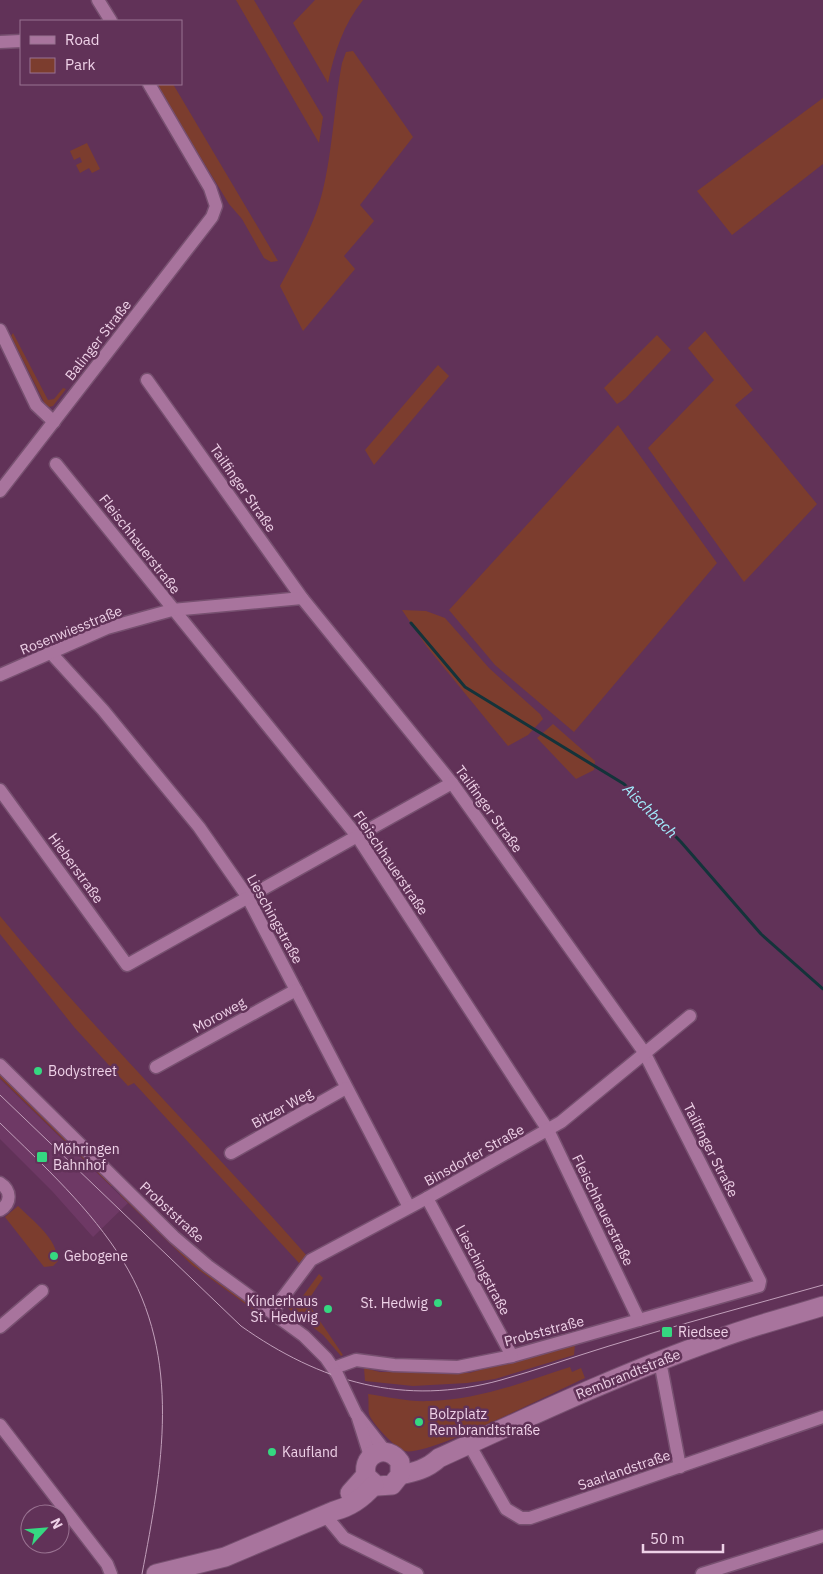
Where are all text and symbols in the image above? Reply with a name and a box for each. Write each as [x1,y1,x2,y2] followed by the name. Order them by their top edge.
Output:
[20,20,182,85] legend
[65,30,100,49] text: Road
[65,55,95,74] text: Park
[61,296,135,384] street label: Balinger Straße
[206,440,280,536] street label: Tailfinger Straße
[95,491,185,598] street label: Fleischhauerstraße
[17,601,125,659] street label: Rosenwiesstraße
[451,762,527,856] street label: Tailfinger Straße
[618,779,682,842] water label: Aischbach
[350,808,433,919] street label: Fleischhauerstraße
[44,829,108,907] street label: Hieberstraße
[243,871,307,967] street label: Lieschingstraße
[189,993,249,1037] street label: Moroweg
[48,1062,117,1080] place label: Bodystreet
[32,1065,44,1077] marker: Bodystreet
[248,1084,316,1132] street label: Bitzer Weg
[680,1100,743,1200] street label: Tailfinger Straße
[421,1120,527,1190] street label: Binsdorfer Straße
[53,1140,120,1174] place label: Möhringen Bahnhof
[35,1150,49,1164] marker: Möhringen Bahnhof
[568,1151,638,1269] street label: Fleischhauerstraße
[136,1178,208,1247] street label: Probststraße
[452,1222,514,1319] street label: Lieschingstraße
[64,1247,128,1265] place label: Gebogene
[48,1250,60,1262] marker: Gebogene
[247,1292,319,1326] place label: Kinderhaus St. Hedwig
[360,1294,429,1312] place label: St. Hedwig
[432,1297,444,1309] marker: St. Hedwig
[322,1303,334,1315] marker: Kinderhaus St. Hedwig
[502,1312,586,1350] street label: Probststraße
[678,1323,729,1341] place label: Riedsee
[660,1325,674,1339] marker: Riedsee
[573,1345,683,1403] street label: Rembrandtstraße
[429,1405,540,1439] place label: Bolzplatz Rembrandtstraße
[413,1416,425,1428] marker: Bolzplatz Rembrandtstraße
[282,1443,338,1461] place label: Kaufland
[266,1446,278,1458] marker: Kaufland
[575,1446,673,1494] street label: Saarlandstraße
[20,1504,70,1554] north arrow
[46,1515,67,1532] text: N
[643,1522,723,1554] scale bar
[650,1529,685,1548] text: 50 m

